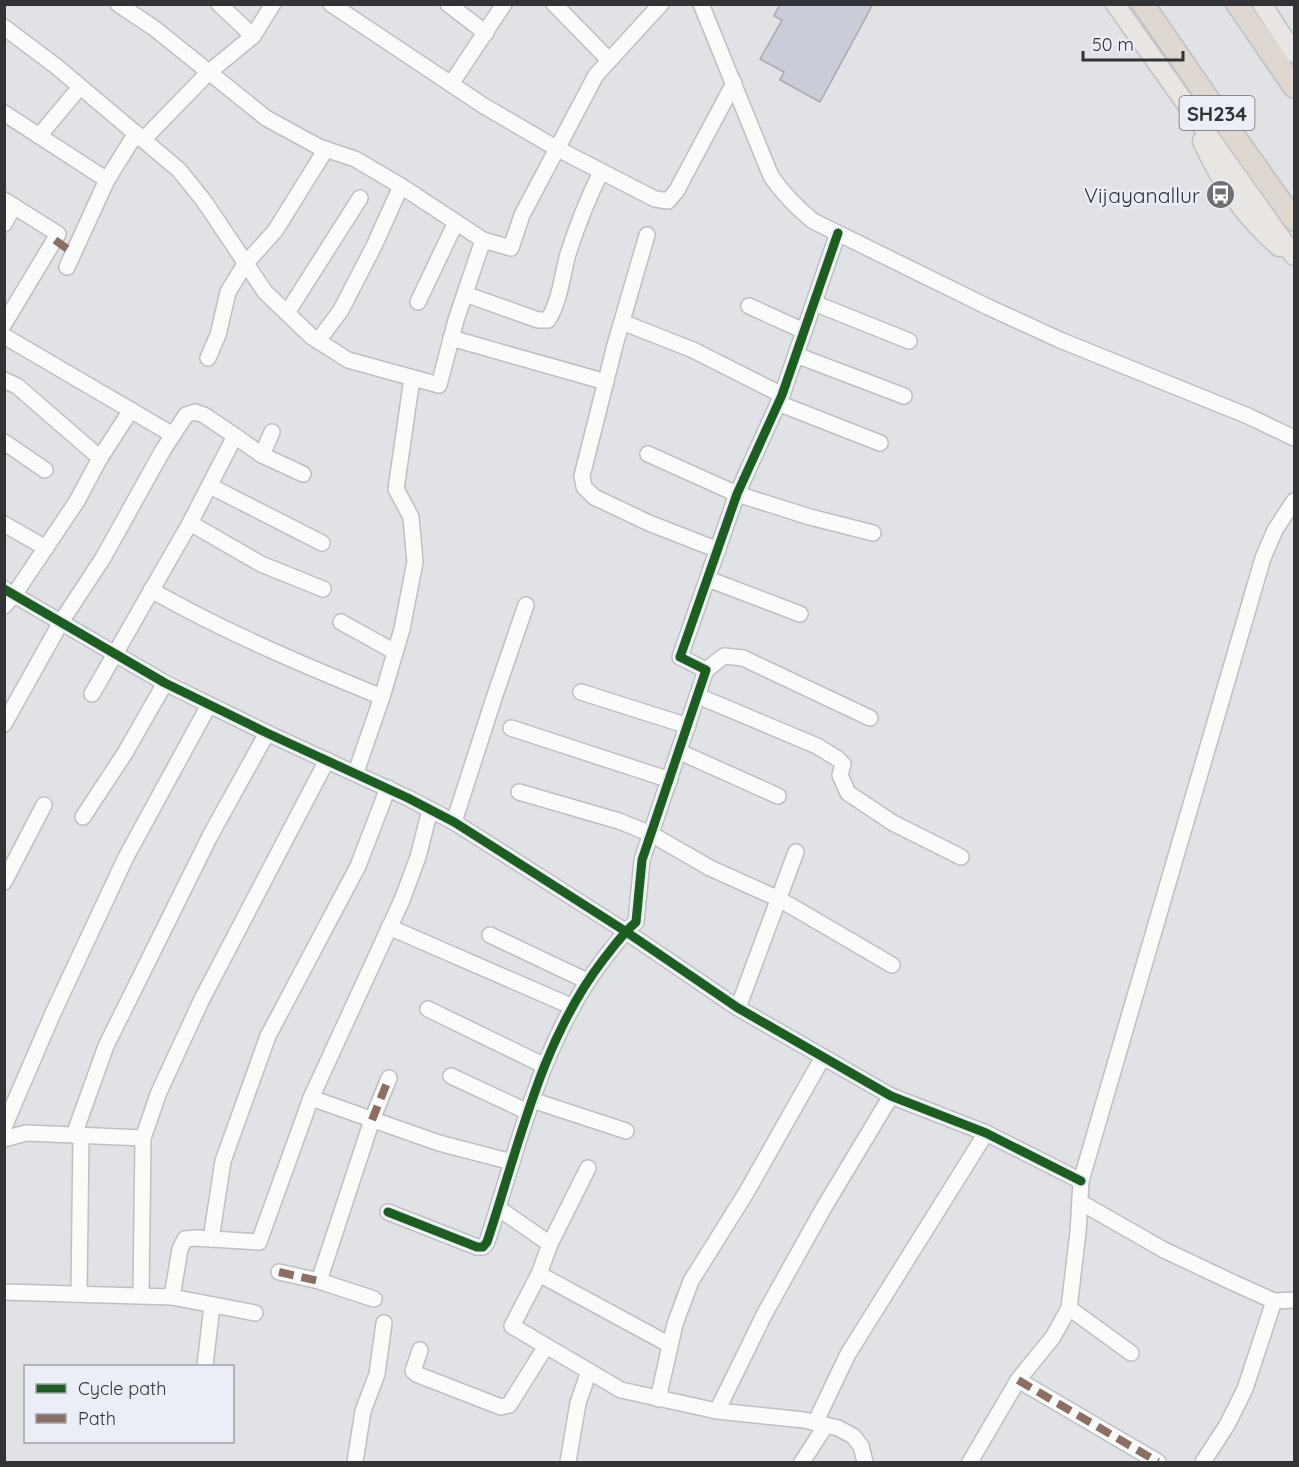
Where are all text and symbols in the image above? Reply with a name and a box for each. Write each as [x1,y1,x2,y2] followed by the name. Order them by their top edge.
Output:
[1083,24,1184,62] scale bar
[1092,33,1134,56] text: 50 m
[1180,96,1254,130] road number: SH234
[1205,179,1237,211] bus stop icon: Vijayanallur
[1084,182,1200,208] place label: Vijayanallur
[24,1365,234,1443] legend
[78,1377,166,1400] text: Cycle path
[78,1407,116,1430] text: Path

